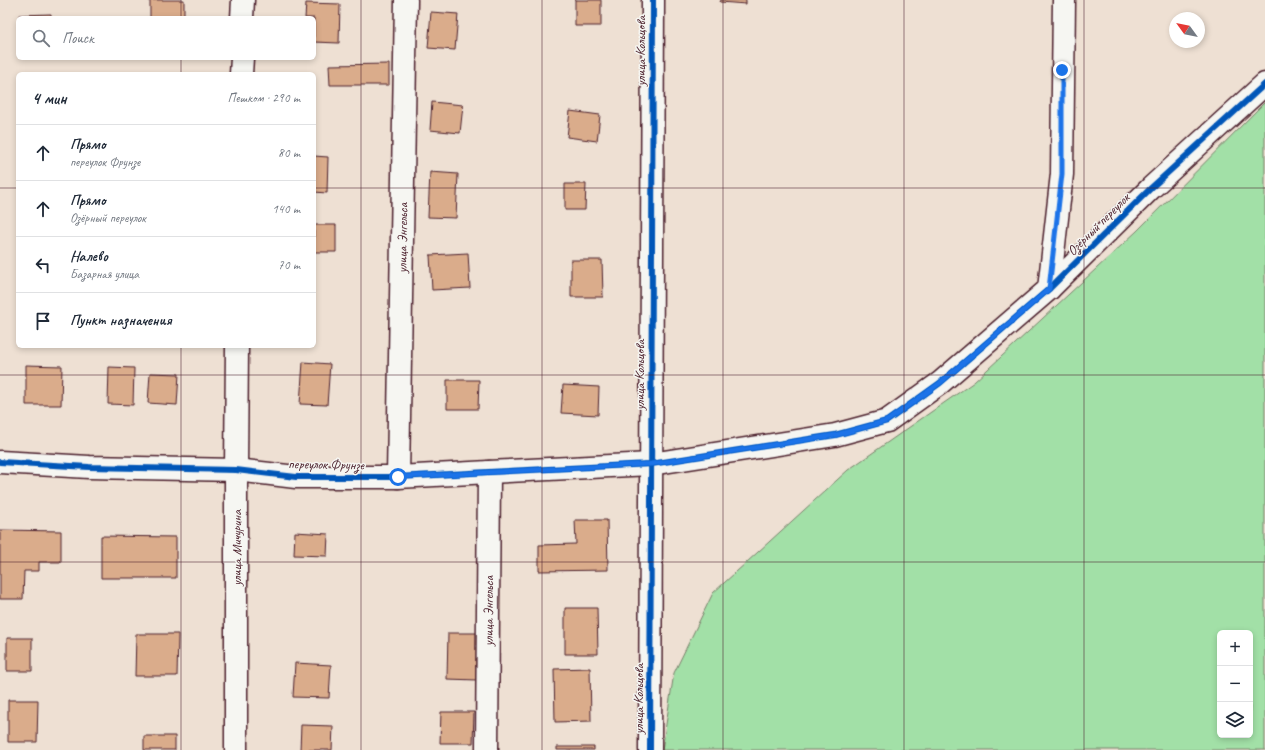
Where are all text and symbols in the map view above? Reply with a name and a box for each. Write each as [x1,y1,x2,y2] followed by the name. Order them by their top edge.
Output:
[1169,12,1205,48] north arrow
[632,14,649,87] street label: улица Кольцова
[16,16,316,60] search box
[30,27,52,49] icon: search
[62,29,94,48] text: Поиск
[1053,61,1071,79] route end
[32,88,67,109] text: 4 мин
[227,90,300,106] text: Пешком · 290 m
[70,135,106,154] text: Прямо
[32,142,54,164] icon: ahead
[278,145,300,161] text: 80 m
[70,154,140,170] text: переулок Фрунзе
[1063,188,1135,259] street label: Озёрный переулок
[70,191,106,210] text: Прямо
[32,198,54,220] icon: ahead
[272,201,300,217] text: 140 m
[393,201,412,274] street label: улица Энгельса
[70,210,146,226] text: Озёрный переулок
[70,247,108,266] text: Налево
[32,254,54,276] icon: left
[278,257,300,273] text: 70 m
[70,266,139,282] text: Базарная улица
[32,310,54,332] icon: arrive
[70,311,172,330] text: Пункт назначения
[631,338,648,411] street label: улица Кольцова
[288,455,365,474] street label: переулок Фрунзе
[389,468,407,486] route start
[228,509,245,587] street label: улица Мичурина
[480,574,497,647] street label: улица Энгельса
[1217,630,1253,738] map controls
[1217,630,1253,666] button: +
[630,662,647,735] street label: улица Кольцова
[1217,666,1253,702] button: −
[1217,702,1253,738] button: layers

